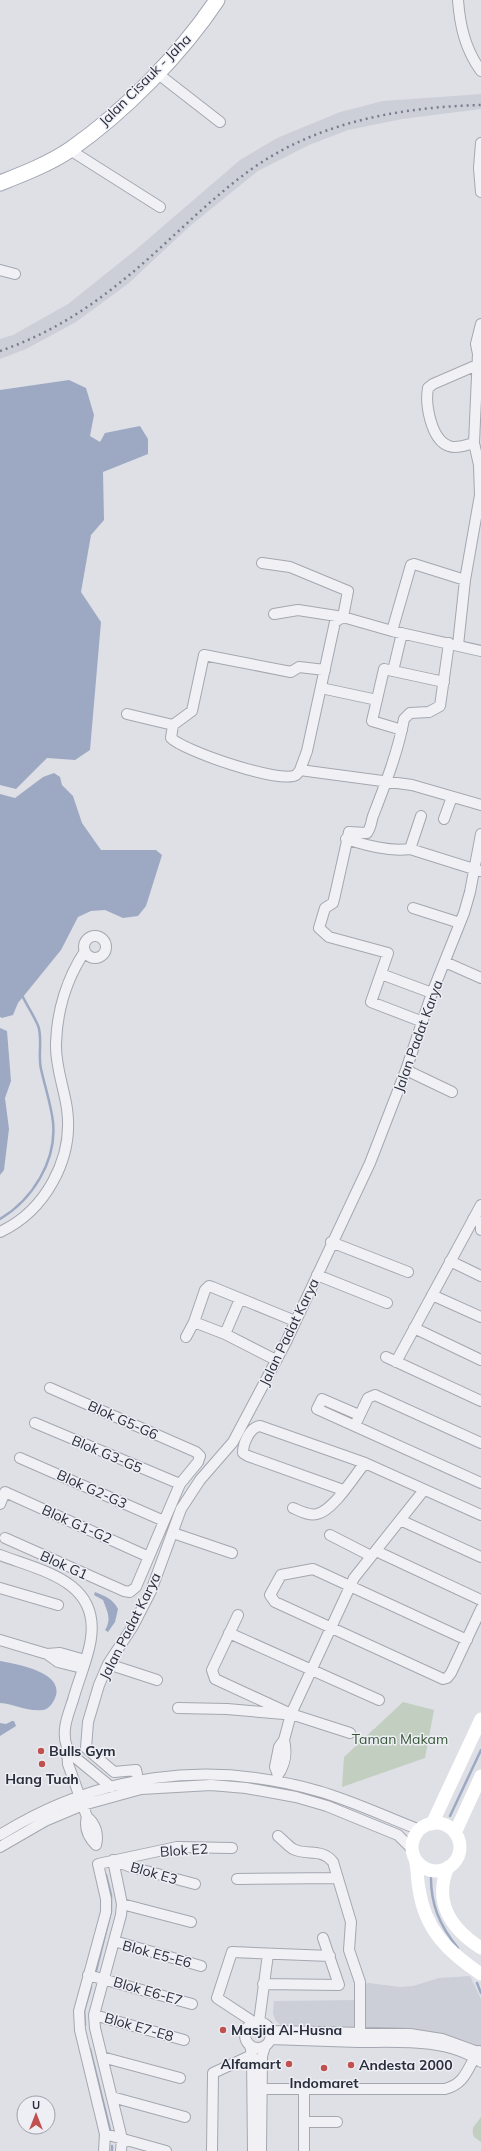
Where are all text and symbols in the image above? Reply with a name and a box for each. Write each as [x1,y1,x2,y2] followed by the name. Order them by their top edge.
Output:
[95,30,195,130] street label: Jalan Cisauk - Jaha
[389,978,447,1094] street label: Jalan Padat Karya
[255,1275,323,1389] street label: Jalan Padat Karya
[85,1397,161,1443] street label: Blok G5-G6
[69,1431,145,1477] street label: Blok G3-G5
[54,1466,130,1512] street label: Blok G2-G3
[39,1501,115,1547] street label: Blok G1-G2
[37,1547,91,1583] street label: Blok G1
[95,1570,165,1682] street label: Jalan Padat Karya
[352,1730,448,1748] park label: Taman Makam
[49,1742,116,1760] place label: Bulls Gym
[36,1746,46,1756] marker: Bulls Gym
[37,1759,47,1769] marker: Hang Tuah
[5,1770,79,1788] place label: Hang Tuah
[159,1839,209,1861] street label: Blok E2
[128,1858,180,1888] street label: Blok E3
[120,1936,194,1972] street label: Blok E5-E6
[111,1973,185,2009] street label: Blok E6-E7
[102,2009,176,2045] street label: Blok E7-E8
[231,2021,342,2039] place label: Masjid Al-Husna
[218,2025,228,2035] marker: Masjid Al-Husna
[221,2055,282,2073] place label: Alfamart
[359,2056,453,2074] place label: Andesta 2000
[284,2059,294,2069] marker: Alfamart
[346,2060,356,2070] marker: Andesta 2000
[319,2063,329,2073] marker: Indomaret
[290,2074,359,2092] place label: Indomaret
[16,2095,56,2135] north arrow
[32,2098,40,2112] text: U

